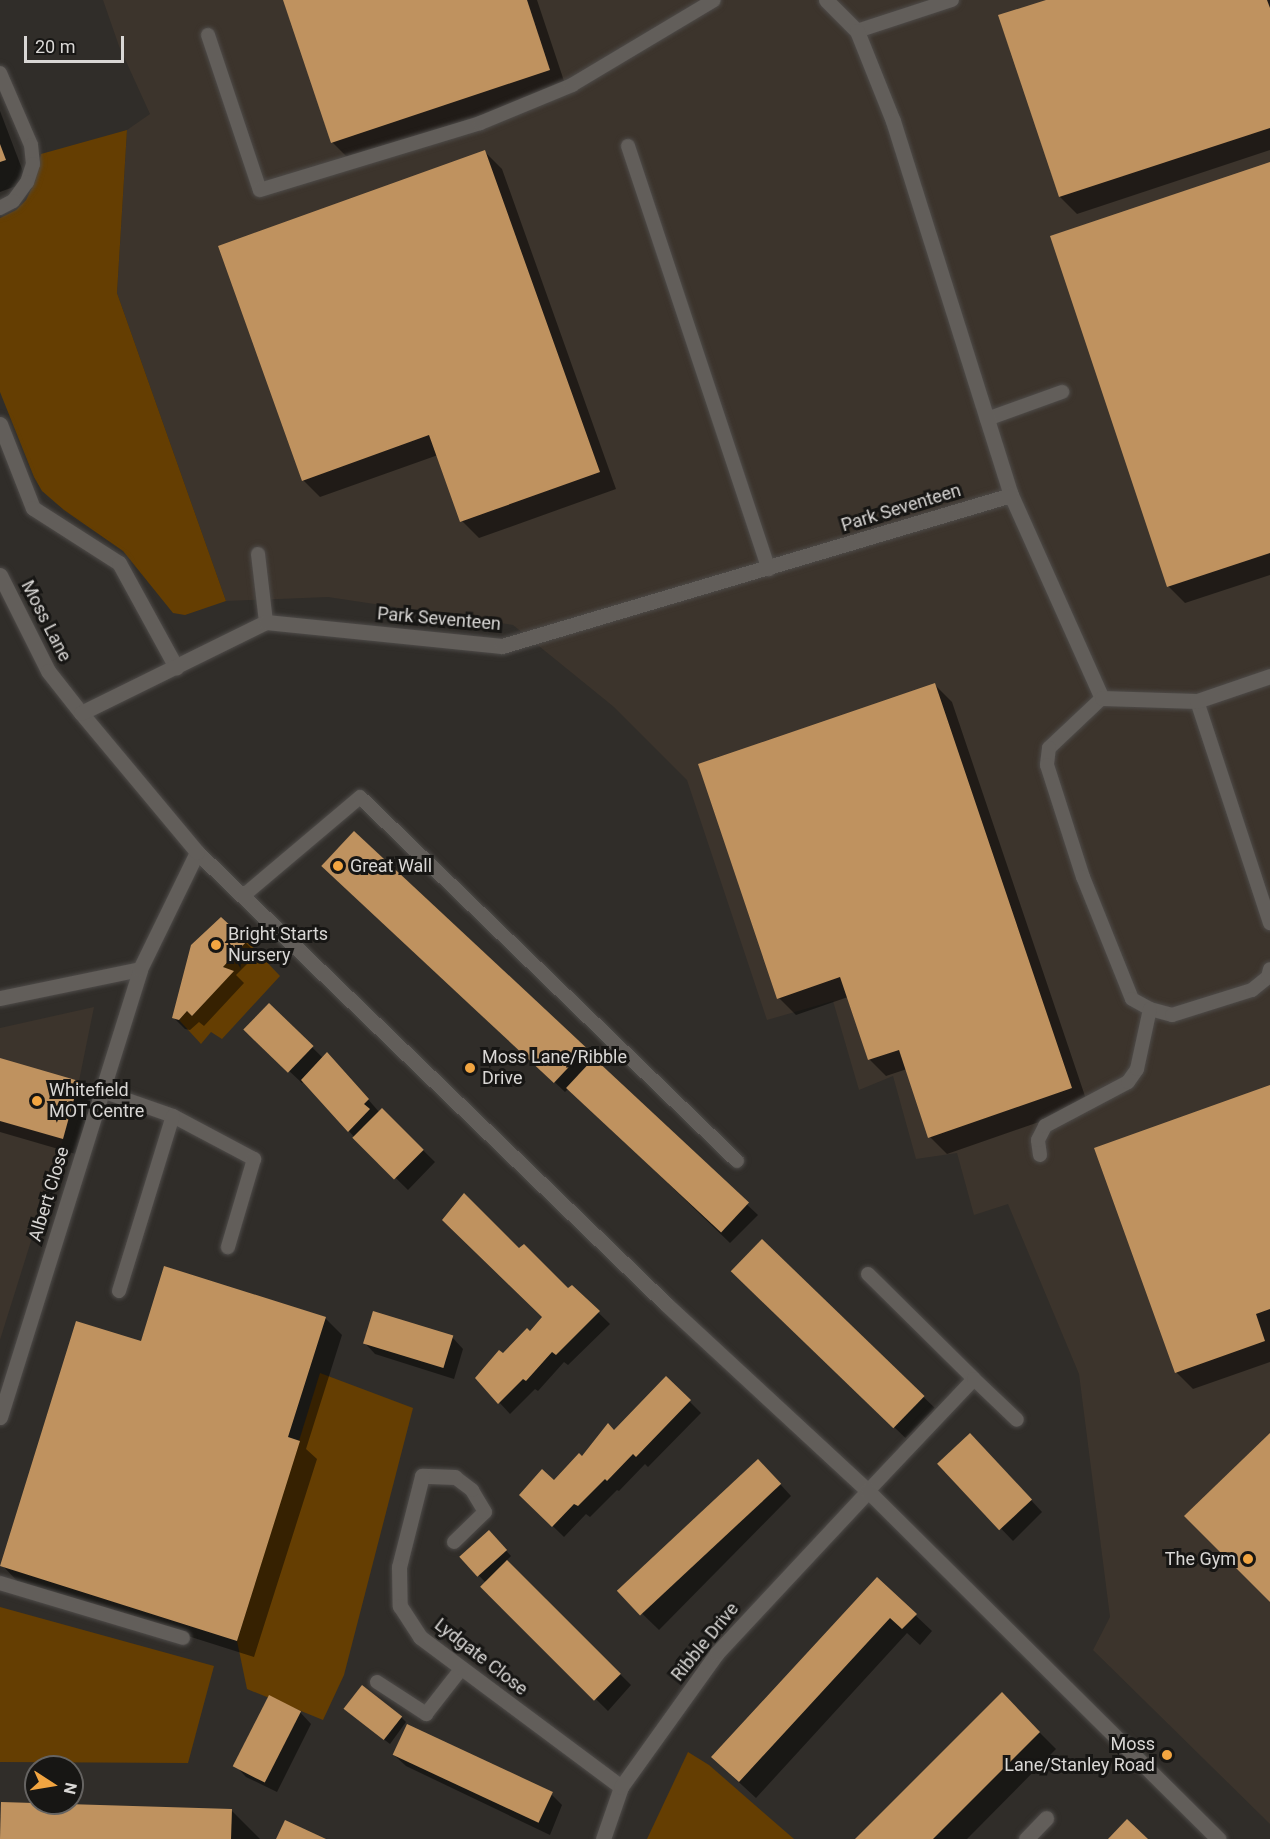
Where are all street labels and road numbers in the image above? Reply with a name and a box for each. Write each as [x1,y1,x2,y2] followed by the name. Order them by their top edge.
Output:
[839,480,963,536] street label: Park Seventeen
[16,577,76,665] street label: Moss Lane
[376,603,502,635] street label: Park Seventeen
[24,1144,74,1244] street label: Albert Close
[667,1598,743,1686] street label: Ribble Drive
[430,1614,532,1700] street label: Lydgate Close

